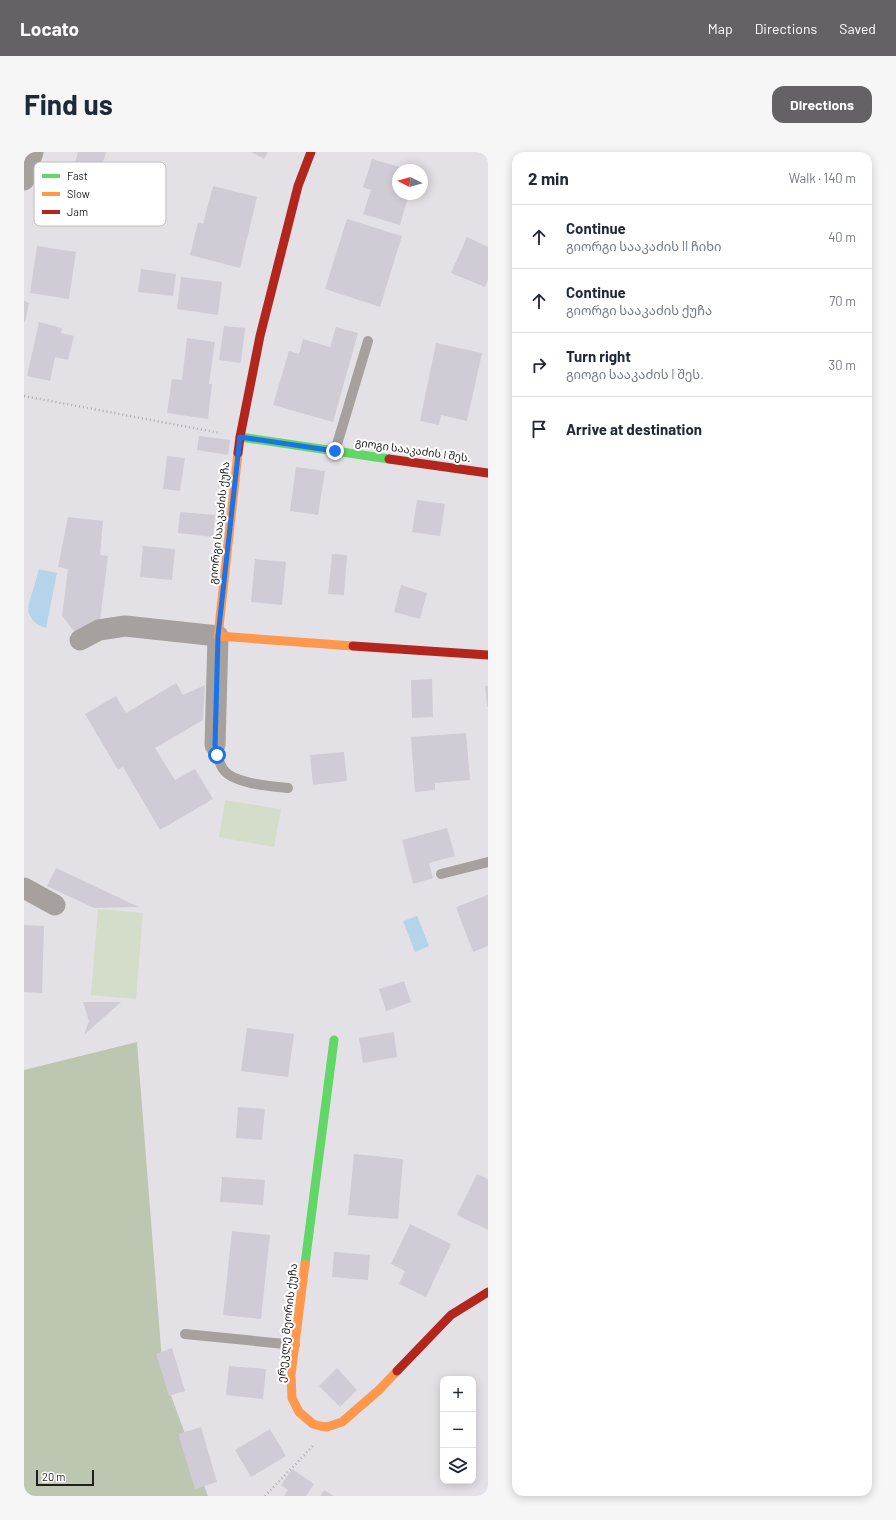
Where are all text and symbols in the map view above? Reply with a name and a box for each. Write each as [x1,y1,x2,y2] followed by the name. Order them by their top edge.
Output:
[20,17,79,40] text: Locato
[708,20,733,37] text: Map
[755,20,817,37] text: Directions
[839,20,876,37] text: Saved
[772,86,872,123] button: Directions
[24,87,113,121] text: Find us
[34,162,166,226] legend
[392,164,428,200] north arrow
[528,168,569,188] text: 2 min
[67,169,88,182] text: Fast
[789,170,856,186] text: Walk · 140 m
[67,187,90,200] text: Slow
[67,205,88,218] text: Jam
[566,219,626,237] text: Continue
[528,226,550,248] icon: ahead
[828,229,856,245] text: 40 m
[566,238,722,254] text: გიორგი სააკაძის II ჩიხი
[566,283,626,301] text: Continue
[528,290,550,312] icon: ahead
[829,293,856,309] text: 70 m
[566,302,712,318] text: გიორგი სააკაძის ქუჩა
[566,347,631,365] text: Turn right
[528,354,550,376] icon: right
[829,357,856,373] text: 30 m
[566,366,704,382] text: გიოგი სააკაძის I შეს.
[528,418,550,440] icon: arrive
[566,420,702,438] text: Arrive at destination
[354,435,472,465] street label: გიოგი სააკაძის I შეს.
[326,442,344,460] route end
[206,461,232,585] street label: გიორგი სააკაძის ქუჩა
[208,746,226,764] route start
[274,1263,300,1383] street label: ერეკლე მეორის ქუჩა
[440,1376,476,1484] map controls
[440,1376,476,1412] button: +
[440,1412,476,1448] button: −
[440,1448,476,1484] button: layers
[36,1468,94,1487] scale bar
[42,1470,65,1483] text: 20 m

